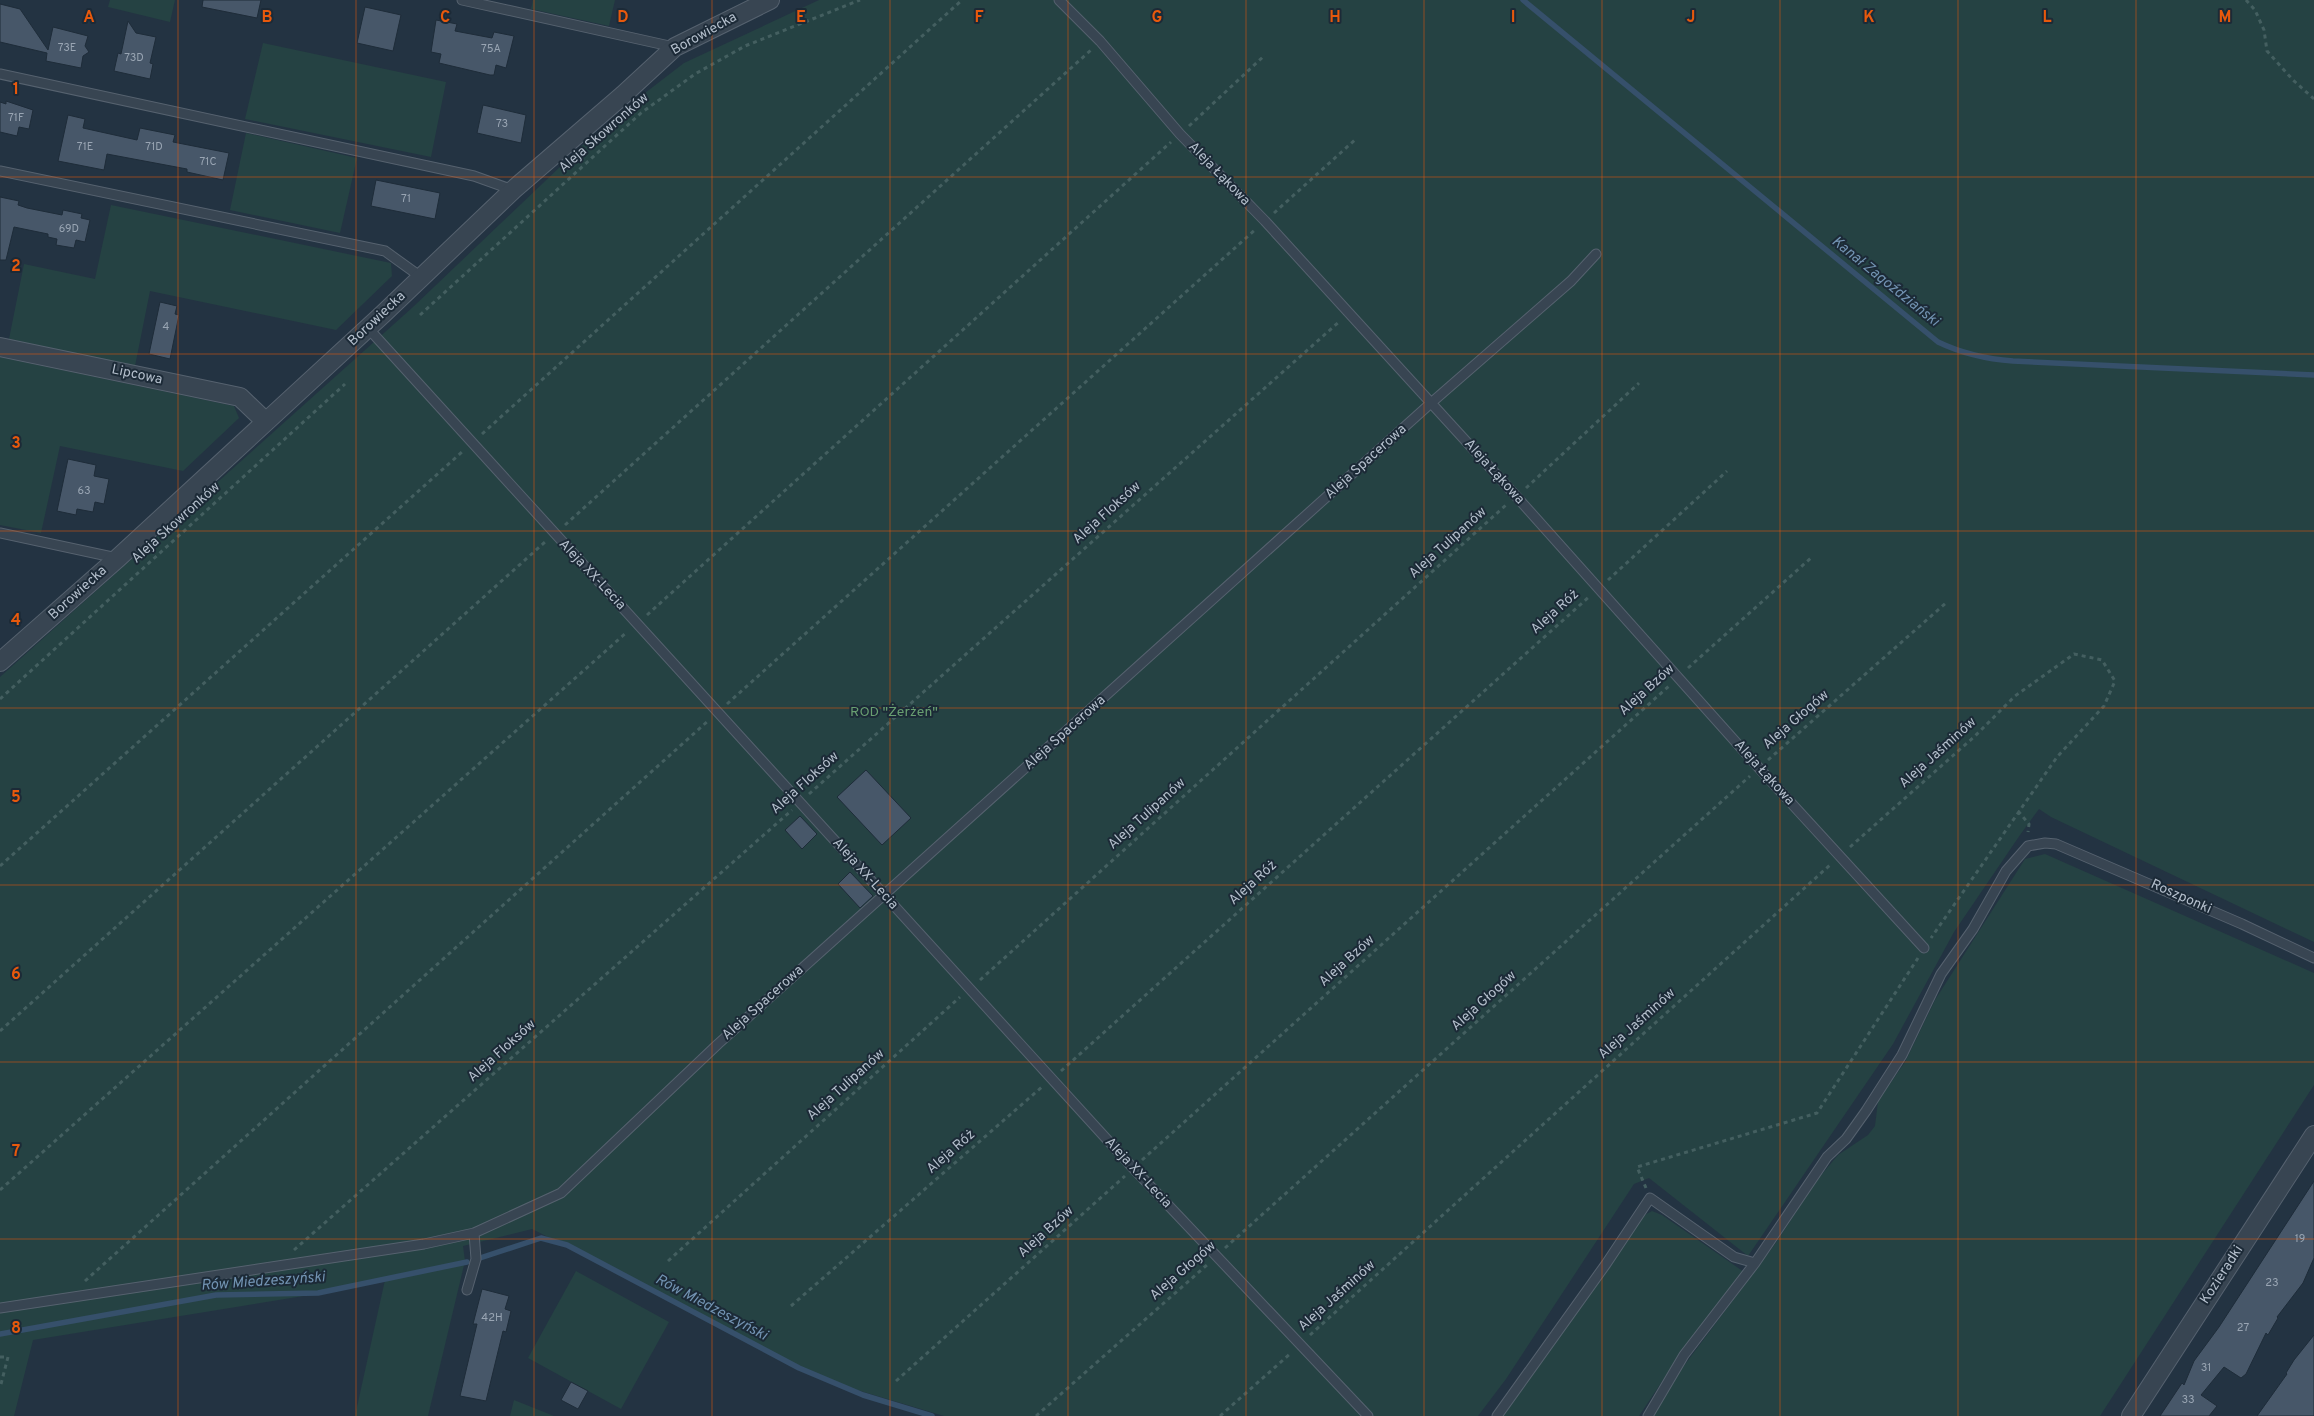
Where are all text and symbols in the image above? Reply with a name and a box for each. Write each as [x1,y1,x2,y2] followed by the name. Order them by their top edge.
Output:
[83,8,95,28] text: A
[261,8,273,28] text: B
[440,8,450,28] text: C
[617,8,629,28] text: D
[796,8,806,28] text: E
[974,8,984,28] text: F
[1152,8,1162,28] text: G
[1329,8,1341,28] text: H
[1511,8,1515,28] text: I
[1687,8,1695,28] text: J
[1863,8,1875,28] text: K
[2042,8,2052,28] text: L
[2219,8,2231,28] text: M
[668,9,740,59] street label: Borowiecka
[58,41,76,55] house number: 73E
[481,42,501,56] house number: 75A
[124,51,144,65] house number: 73D
[13,80,19,100] text: 1
[556,89,652,177] street label: Aleja Skowronków
[8,111,24,125] house number: 71F
[496,117,508,131] house number: 73
[1184,139,1254,209] street label: Aleja Łąkowa
[77,140,93,154] house number: 71E
[145,140,163,154] house number: 71D
[199,155,217,169] house number: 71C
[401,192,411,206] house number: 71
[59,222,79,236] house number: 69D
[1827,233,1944,332] water label: Kanał Zagoździański
[11,257,21,277] text: 2
[345,288,409,350] street label: Borowiecka
[163,320,170,334] house number: 4
[110,361,164,389] street label: Lipcowa
[1322,421,1410,503] street label: Aleja Spacerowa
[11,434,21,454] text: 3
[1460,436,1528,508] street label: Aleja Łąkowa
[1069,478,1145,548] street label: Aleja Floksów
[128,479,224,567] street label: Aleja Skowronków
[77,484,91,498] house number: 63
[1406,504,1490,582] street label: Aleja Tulipanów
[555,536,629,614] street label: Aleja XX-Lecia
[45,562,111,624] street label: Borowiecka
[1527,586,1583,638] street label: Aleja Róż
[11,611,21,631] text: 4
[1616,661,1678,719] street label: Aleja Bzów
[1760,687,1832,753] street label: Aleja Głogów
[1021,692,1109,774] street label: Aleja Spacerowa
[850,703,938,721] park label: ROD "Żerżeń"
[1896,714,1980,792] street label: Aleja Jaśminów
[1730,737,1798,809] street label: Aleja Łąkowa
[767,748,843,818] street label: Aleja Floksów
[1105,775,1189,853] street label: Aleja Tulipanów
[11,788,21,808] text: 5
[828,835,902,913] street label: Aleja XX-Lecia
[1225,857,1281,909] street label: Aleja Róż
[2148,876,2214,918] street label: Roszponki
[1316,932,1378,990] street label: Aleja Bzów
[719,962,807,1044] street label: Aleja Spacerowa
[11,965,21,985] text: 6
[1448,967,1520,1035] street label: Aleja Głogów
[1595,985,1679,1063] street label: Aleja Jaśminów
[464,1016,540,1086] street label: Aleja Floksów
[804,1046,888,1124] street label: Aleja Tulipanów
[923,1126,979,1178] street label: Aleja Róż
[1101,1134,1175,1212] street label: Aleja XX-Lecia
[12,1142,20,1162] text: 7
[1015,1203,1077,1261] street label: Aleja Bzów
[2295,1232,2305,1246] house number: 19
[1147,1238,1219,1304] street label: Aleja Głogów
[2197,1242,2247,1308] street label: Kozieradki
[1295,1257,1379,1335] street label: Aleja Jaśminów
[200,1268,327,1296] water label: Rów Miedzeszyński
[652,1270,771,1346] water label: Rów Miedzeszyński
[2265,1276,2279,1290] house number: 23
[481,1311,503,1325] house number: 42H
[11,1319,21,1339] text: 8
[2237,1321,2249,1335] house number: 27
[2201,1361,2211,1375] house number: 31
[2181,1393,2195,1407] house number: 33

